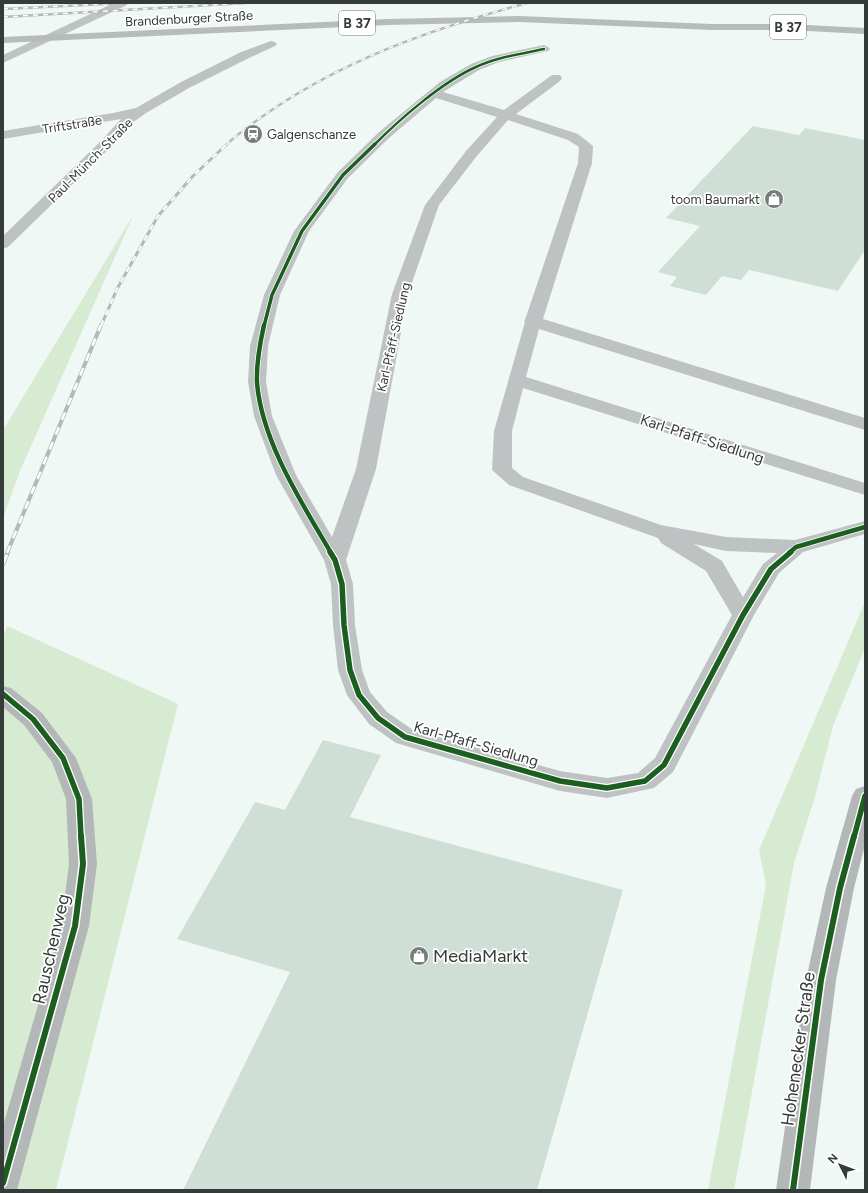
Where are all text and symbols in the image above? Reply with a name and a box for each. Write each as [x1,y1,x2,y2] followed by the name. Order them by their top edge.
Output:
[125,8,253,29] street label: Brandenburger Straße
[339,11,375,35] road number: B 37
[770,15,806,39] road number: B 37
[41,112,103,137] street label: Triftstraße
[45,115,136,206] street label: Paul-Münch-Straße
[242,123,264,145] station icon: Galgenschanze
[267,127,356,142] place label: Galgenschanze
[763,188,785,210] shop icon: toom Baumarkt
[671,192,760,207] place label: toom Baumarkt
[374,281,413,393] street label: Karl-Pfaff-Siedlung
[638,411,766,467] street label: Karl-Pfaff-Siedlung
[412,718,540,770] street label: Karl-Pfaff-Siedlung
[28,892,74,1006] street label: Rauschenweg
[408,945,430,967] shop icon: MediaMarkt
[433,945,528,967] place label: MediaMarkt
[776,970,820,1127] street label: Hohenecker Straße
[820,1145,860,1185] north arrow
[825,1151,841,1166] text: N

